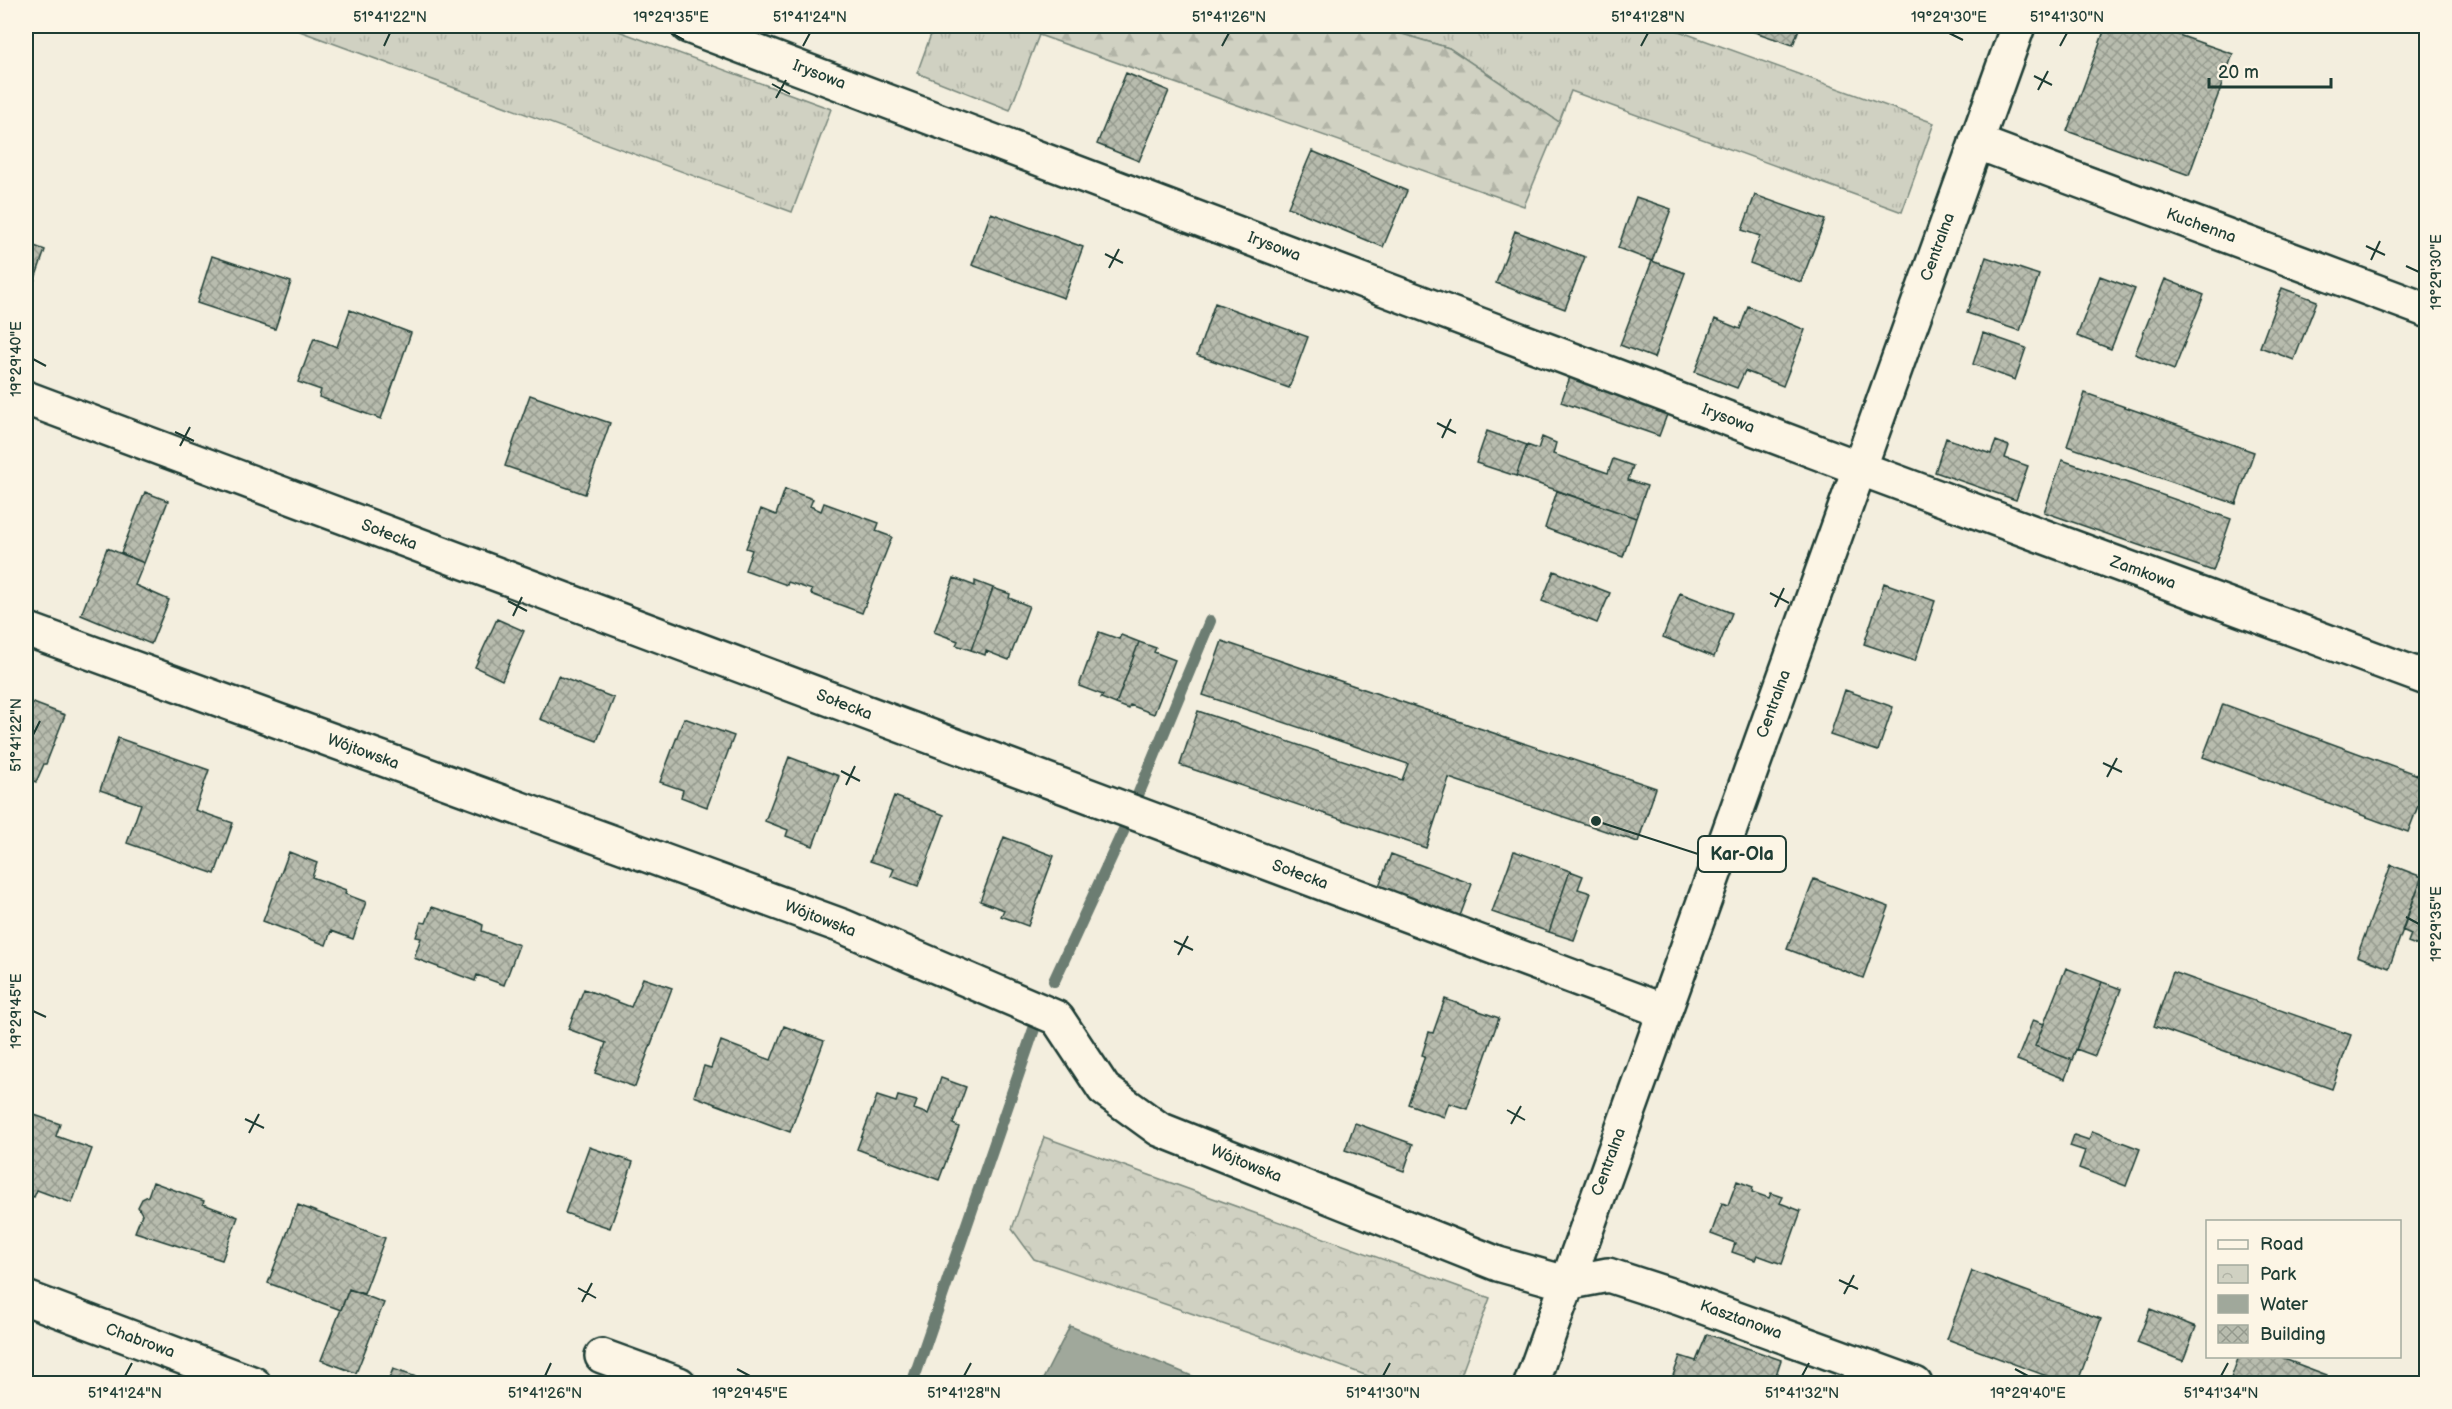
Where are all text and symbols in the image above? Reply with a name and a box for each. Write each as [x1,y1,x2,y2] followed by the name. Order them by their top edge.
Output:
[353,8,427,27] text: 51°41'22"N
[633,8,709,27] text: 19°29'35"E
[773,8,847,27] text: 51°41'24"N
[1192,8,1266,27] text: 51°41'26"N
[1611,8,1685,27] text: 51°41'28"N
[1911,8,1987,27] text: 19°29'30"E
[2030,8,2104,27] text: 51°41'30"N
[2209,51,2330,89] scale bar
[790,56,848,94] street label: Irysowa
[2218,62,2259,83] text: 20 m
[2164,205,2238,247] street label: Kuchenna
[1917,210,1959,284] street label: Centralna
[1245,228,1303,266] street label: Irysowa
[2427,234,2446,310] text: 19°29'30"E
[7,321,26,397] text: 19°29'40"E
[1699,400,1757,438] street label: Irysowa
[358,516,420,554] street label: Sołecka
[2107,552,2178,594] street label: Zamkowa
[1753,667,1795,741] street label: Centralna
[813,686,875,724] street label: Sołecka
[7,698,26,772] text: 51°41'22"N
[325,730,401,774] street label: Wójtowska
[1698,836,1786,872] callout: Kar-Ola
[1710,844,1774,865] text: Kar-Ola
[1269,856,1331,894] street label: Sołecka
[2427,886,2446,962] text: 19°29'35"E
[782,897,858,941] street label: Wójtowska
[7,973,26,1049] text: 19°29'45"E
[1588,1125,1630,1199] street label: Centralna
[1208,1141,1284,1187] street label: Wójtowska
[2206,1220,2401,1358] legend
[2260,1234,2304,1255] text: Road
[2260,1264,2296,1285] text: Park
[2260,1294,2308,1315] text: Water
[1697,1296,1785,1344] street label: Kasztanowa
[103,1320,177,1362] street label: Chabrowa
[2260,1324,2326,1345] text: Building
[88,1384,162,1403] text: 51°41'24"N
[508,1384,582,1403] text: 51°41'26"N
[712,1384,788,1403] text: 19°29'45"E
[927,1384,1001,1403] text: 51°41'28"N
[1346,1384,1420,1403] text: 51°41'30"N
[1765,1384,1839,1403] text: 51°41'32"N
[1990,1384,2066,1403] text: 19°29'40"E
[2184,1384,2258,1403] text: 51°41'34"N

